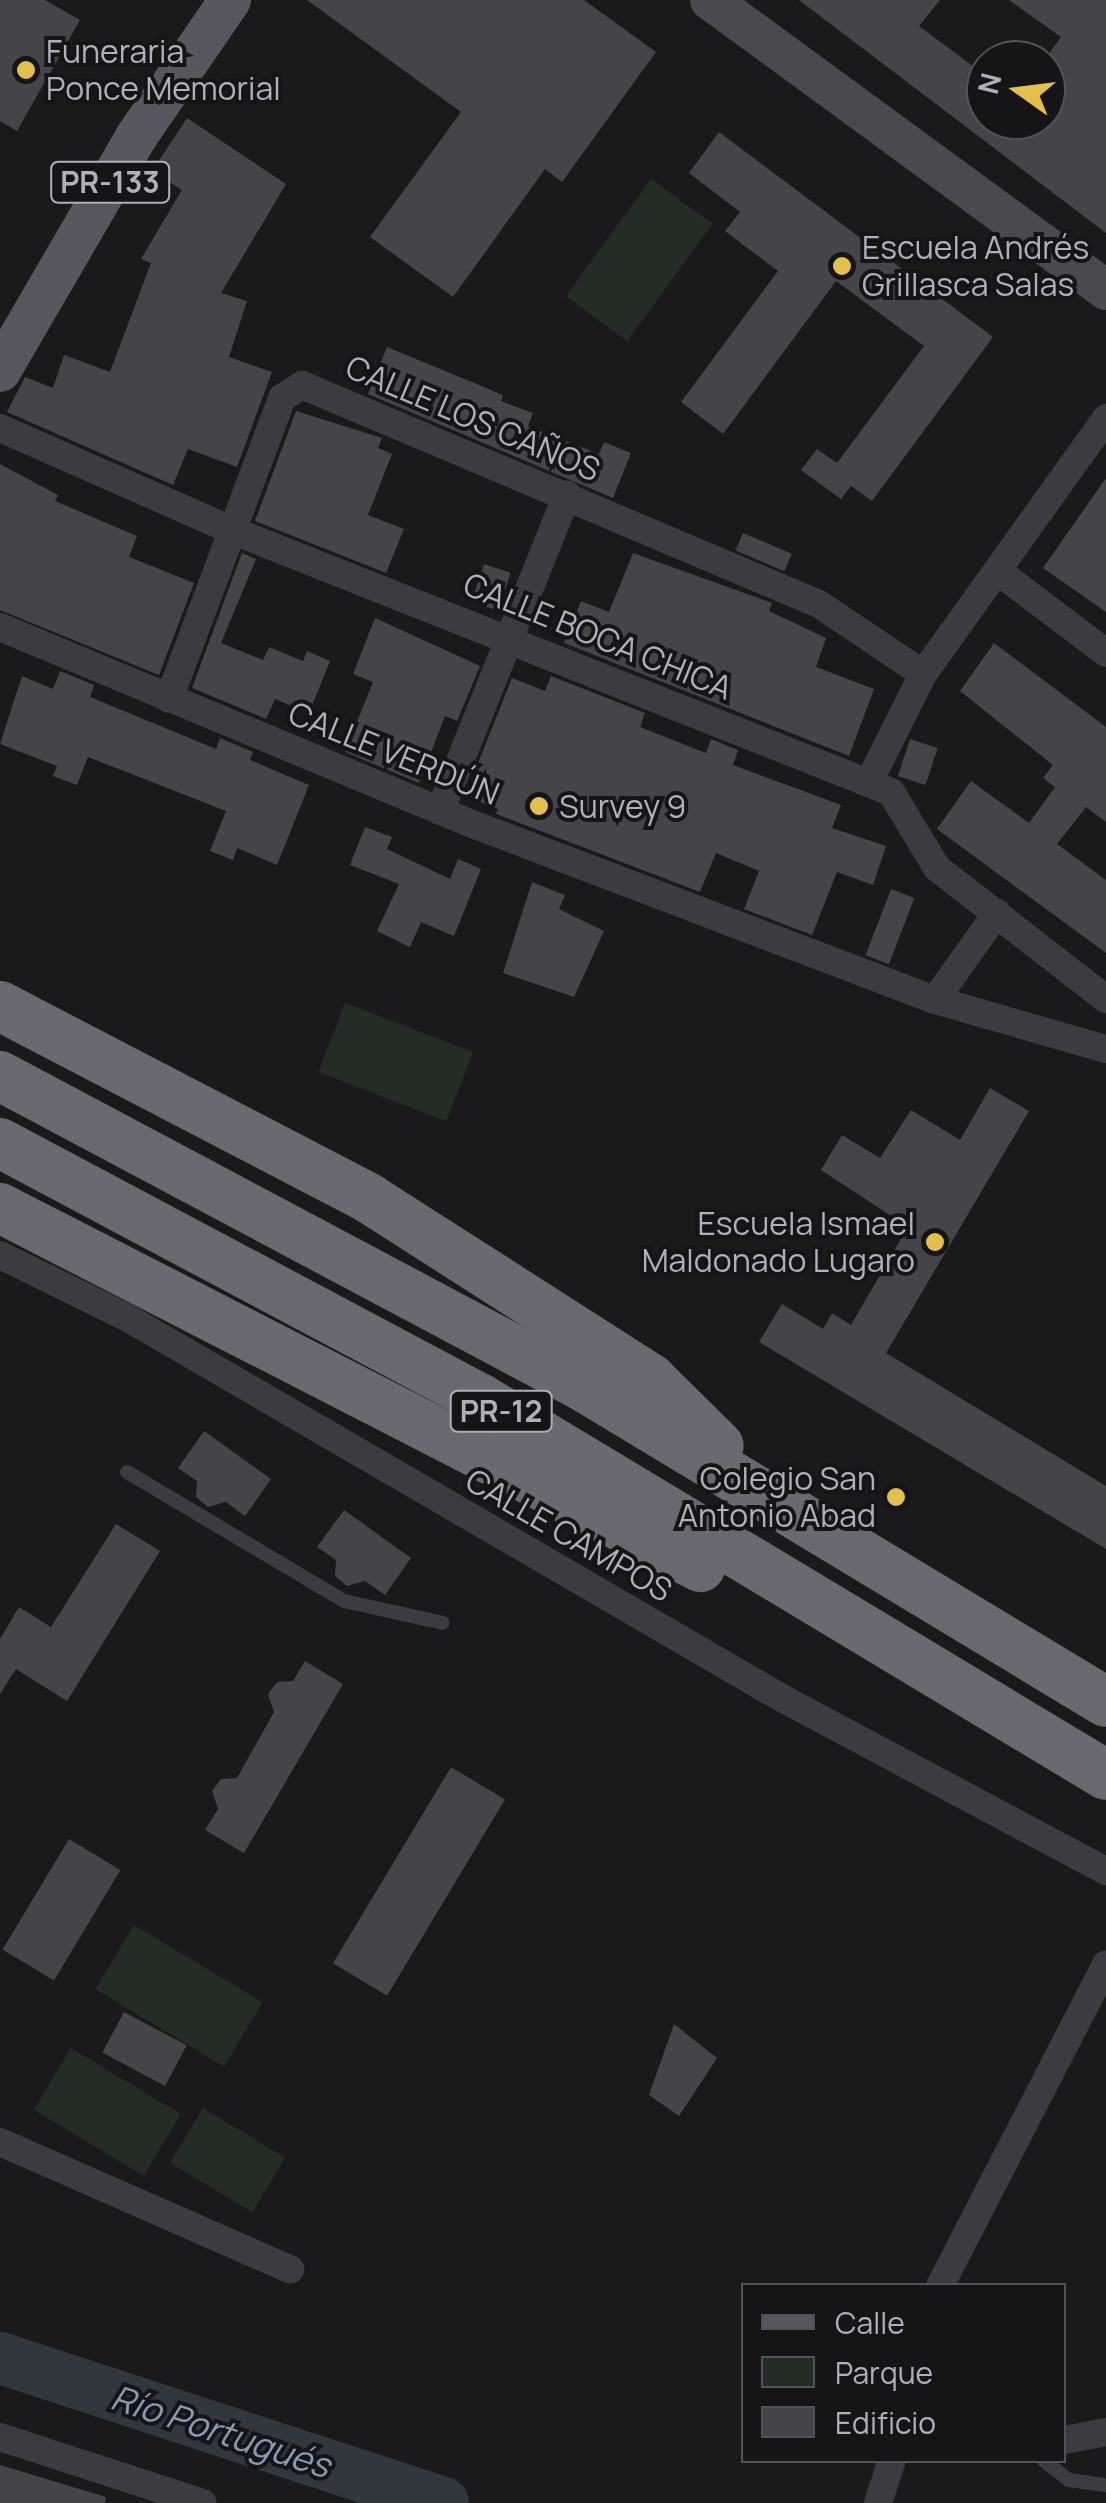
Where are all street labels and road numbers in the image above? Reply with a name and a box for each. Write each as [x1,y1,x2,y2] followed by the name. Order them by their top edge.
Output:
[50,157,170,207] road number: PR-133
[340,347,606,489] street label: CALLE LOS CAÑOS
[458,565,738,707] street label: CALLE BOCA CHICA
[283,693,505,813] street label: CALLE VERDÚN
[448,1386,554,1436] road number: PR-12
[459,1461,679,1609] street label: CALLE CAMPOS

